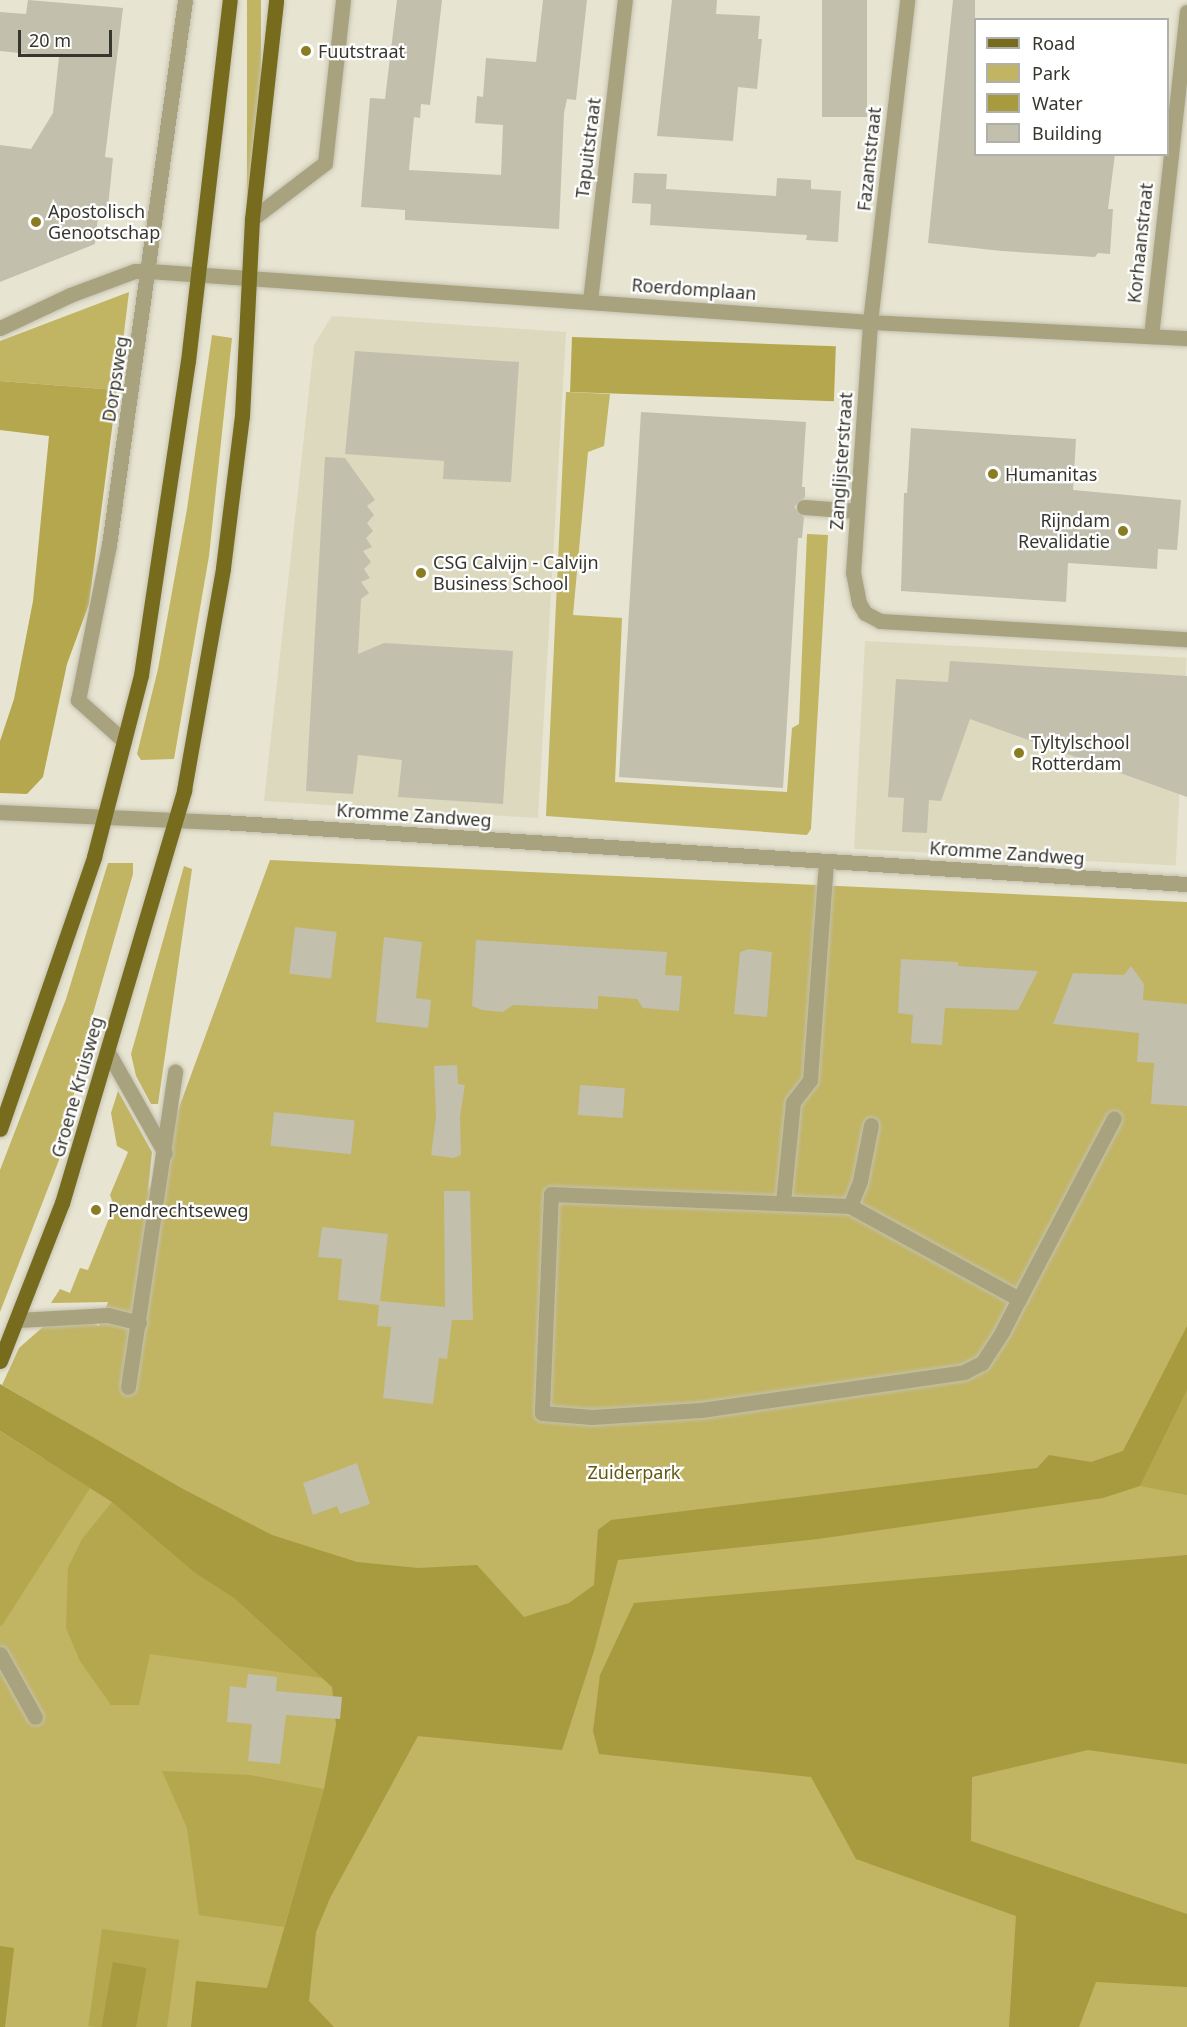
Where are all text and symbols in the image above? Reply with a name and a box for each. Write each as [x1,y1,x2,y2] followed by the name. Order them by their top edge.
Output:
[21,18,116,56] scale bar
[974,18,1169,156] legend
[29,28,71,52] text: 20 m
[1032,31,1075,55] text: Road
[318,40,405,62] place label: Fuutstraat
[299,44,313,58] marker: Fuutstraat
[1032,61,1070,85] text: Park
[1032,91,1083,115] text: Water
[571,97,605,199] street label: Tapuitstraat
[853,106,885,212] street label: Fazantstraat
[1032,121,1102,145] text: Building
[1123,182,1157,304] street label: Korhaanstraat
[48,201,160,244] place label: Apostolisch Genootschap
[29,215,43,229] marker: Apostolisch Genootschap
[631,274,757,304] street label: Roerdomplaan
[98,335,132,423] street label: Dorpsweg
[825,391,857,531] street label: Zanglijsterstraat
[1005,463,1097,485] place label: Humanitas
[986,467,1000,481] marker: Humanitas
[1018,510,1110,552] place label: Rijndam Revalidatie
[1114,522,1132,540] marker: Rijndam Revalidatie
[433,552,599,594] place label: CSG Calvijn - Calvijn Business School
[414,566,428,580] marker: CSG Calvijn - Calvijn Business School
[1031,732,1130,774] place label: Tyltylschool Rotterdam
[1012,746,1026,760] marker: Tyltylschool Rotterdam
[336,799,492,831] street label: Kromme Zandweg
[929,837,1085,869] street label: Kromme Zandweg
[47,1014,107,1160] street label: Groene Kruisweg
[108,1199,249,1221] place label: Pendrechtseweg
[89,1203,103,1217] marker: Pendrechtseweg
[588,1461,680,1483] park label: Zuiderpark

